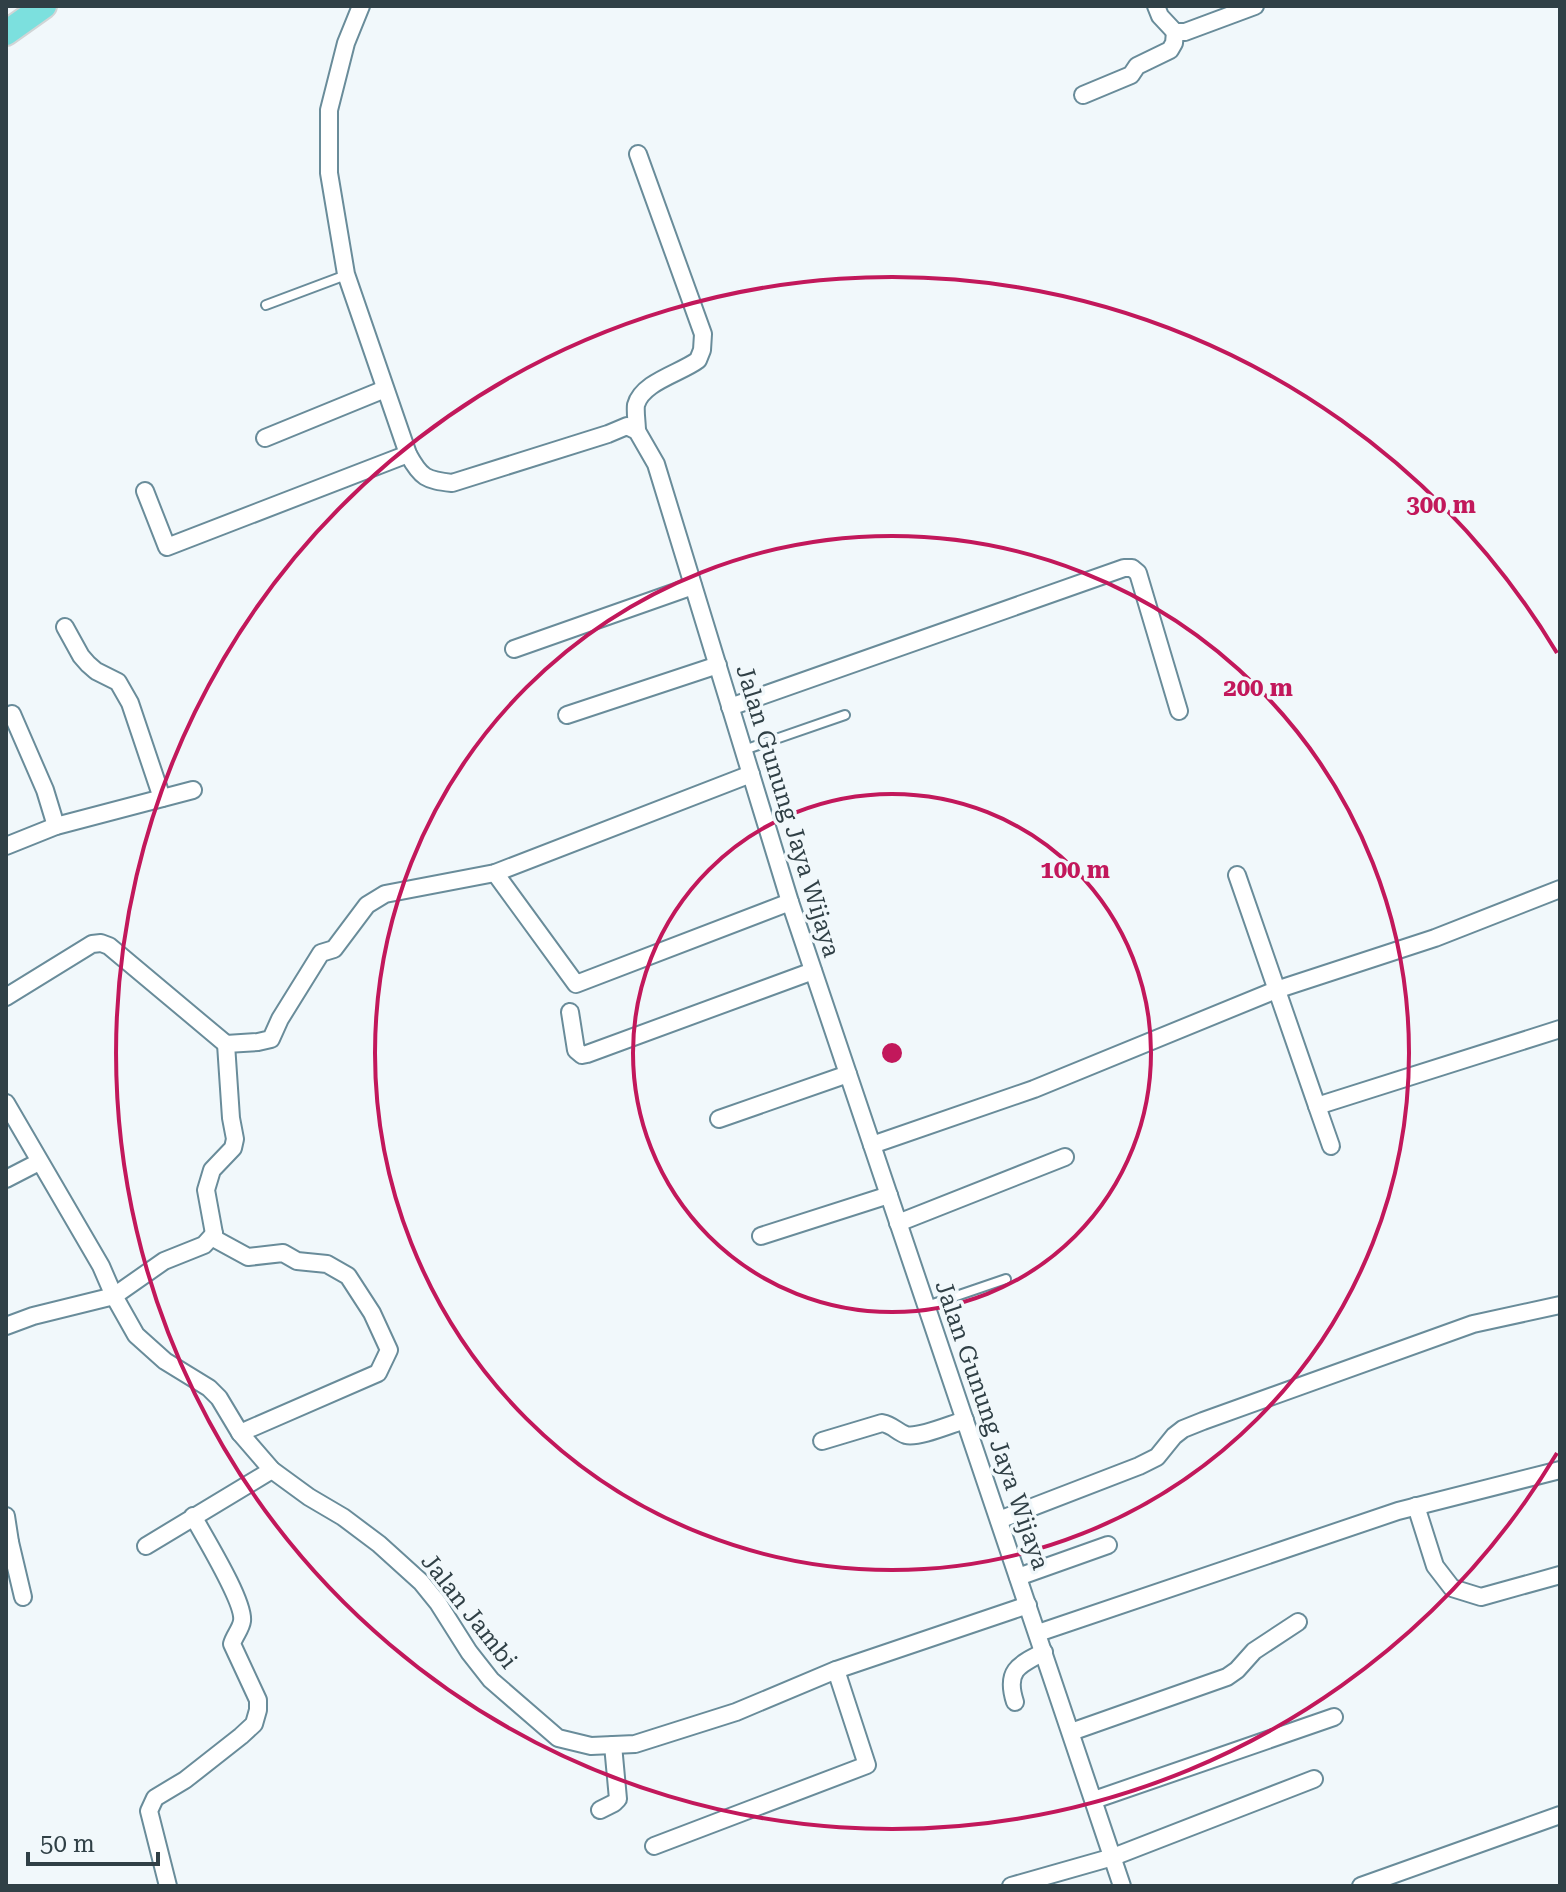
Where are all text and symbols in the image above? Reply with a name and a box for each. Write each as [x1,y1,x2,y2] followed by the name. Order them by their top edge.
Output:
[1406,491,1476,519] text: 300 m
[730,662,846,960] street label: Jalan Gunung Jaya Wijaya
[1223,674,1293,702] text: 200 m
[1040,856,1110,884] text: 100 m
[878,1039,906,1067] centre of rings
[929,1277,1055,1573] street label: Jalan Gunung Jaya Wijaya
[415,1548,523,1674] street label: Jalan Jambi
[28,1816,158,1866] scale bar
[40,1830,95,1858] text: 50 m

